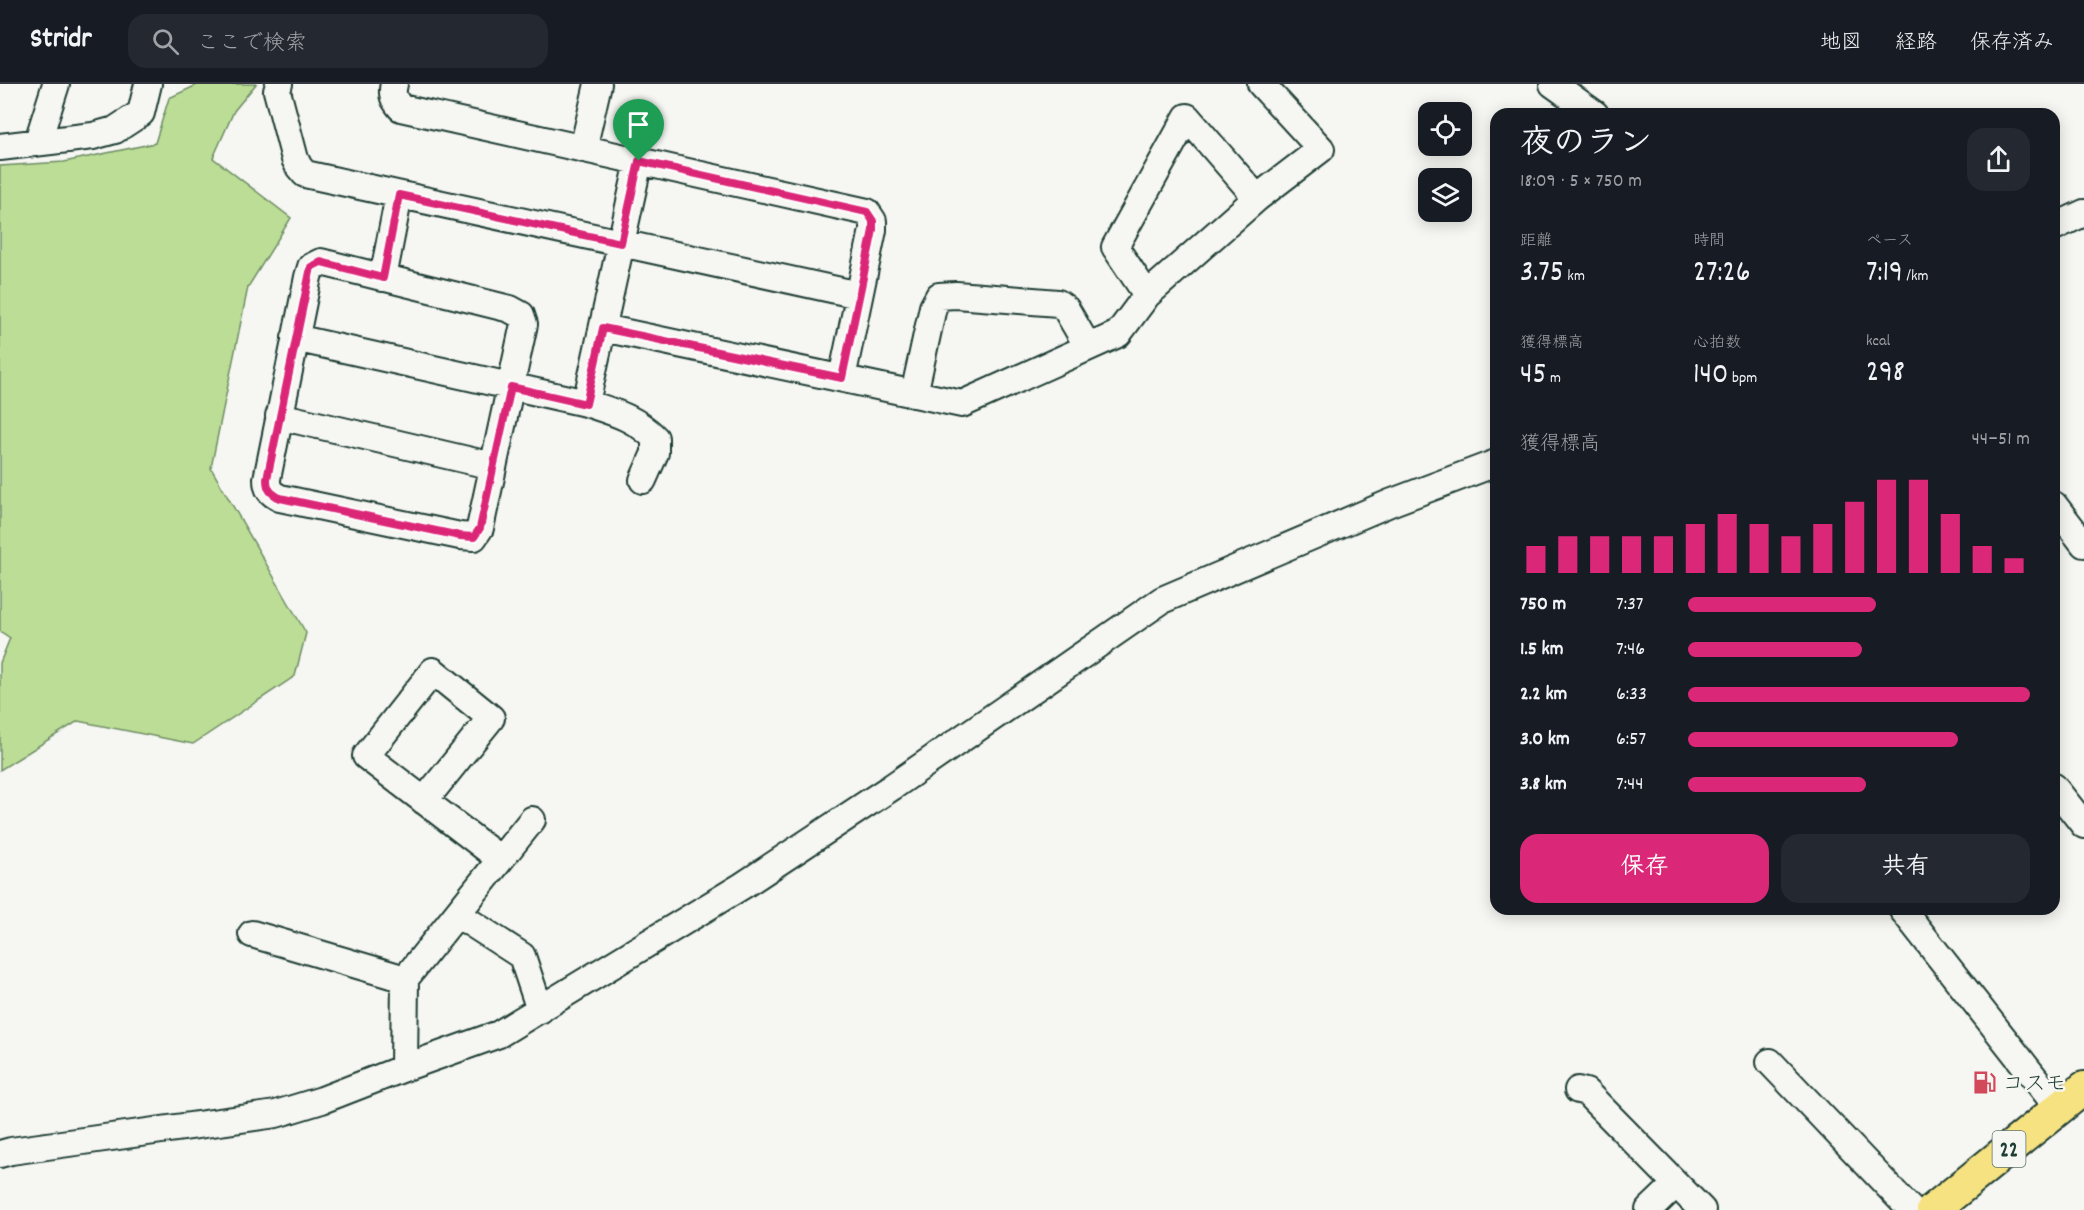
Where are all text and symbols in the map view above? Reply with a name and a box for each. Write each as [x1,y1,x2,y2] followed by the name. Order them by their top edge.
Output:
[128,14,548,68] search box
[30,21,92,61] text: Stridr
[149,25,182,58] icon: search
[197,29,307,60] text: ここで検索
[1820,29,1862,59] text: 地図
[1895,29,1937,59] text: 経路
[1970,29,2054,59] text: 保存済み
[613,99,664,161] pin
[1418,102,1472,222] map controls
[1418,102,1472,156] button: locate
[622,108,655,141] icon: arrive
[1520,122,1652,169] text: 夜のラン
[1967,128,2030,191] button: share
[1418,168,1472,222] button: layers
[1520,168,1642,196] text: 18:09 · 5 × 750 m
[1520,230,1552,253] text: 距離
[1693,230,1725,253] text: 時間
[1866,230,1913,253] text: ペース
[1520,253,1564,296] text: 3.75
[1693,253,1750,296] text: 27:26
[1866,253,1903,296] text: 7:19
[1564,265,1585,288] text: km
[1903,265,1929,288] text: /km
[1866,330,1890,353] text: kcal
[1520,332,1584,355] text: 獲得標高
[1693,332,1741,355] text: 心拍数
[1866,353,1905,396] text: 298
[1520,355,1546,398] text: 45
[1693,355,1728,398] text: 140
[1546,367,1561,390] text: m
[1728,367,1757,390] text: bpm
[1972,426,2030,454] text: 44–51 m
[1520,431,1600,459] text: 獲得標高
[1520,591,1566,619] text: 750 m
[1616,591,1644,619] text: 7:37
[1520,636,1563,664] text: 1.5 km
[1616,636,1645,664] text: 7:46
[1520,681,1567,709] text: 2.2 km
[1616,681,1647,709] text: 6:33
[1520,726,1570,754] text: 3.0 km
[1616,726,1646,754] text: 6:57
[1520,771,1567,799] text: 3.8 km
[1616,771,1644,799] text: 7:44
[1520,834,1769,903] button: 保存
[1781,834,2030,903] button: 共有
[1971,1069,1997,1095] fuel station icon: コスモ
[2002,1070,2067,1101] place label: コスモ
[1992,1131,2026,1167] road number: 22

